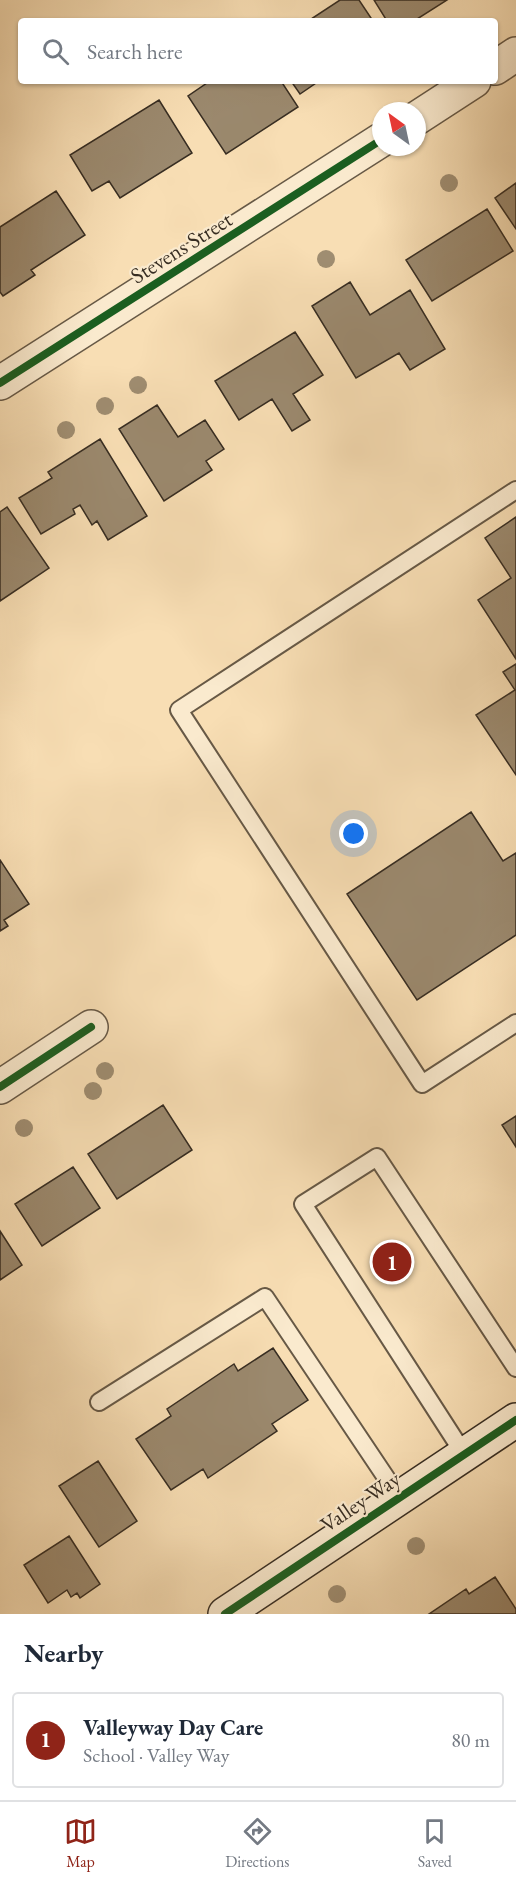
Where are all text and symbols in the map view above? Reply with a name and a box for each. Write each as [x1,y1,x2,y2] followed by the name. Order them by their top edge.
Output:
[18,18,498,84] search box
[39,35,72,68] icon: search
[87,37,182,66] text: Search here
[372,102,426,156] north arrow
[125,205,238,290] street label: Stevens Street
[339,819,368,848] your location
[372,1240,412,1284] pin: 1
[315,1464,406,1539] street label: Valley Way
[24,1636,104,1670] text: Nearby
[83,1713,263,1742] text: Valleyway Day Care
[40,1727,51,1753] text: 1
[451,1727,490,1753] text: 80 m
[83,1742,229,1768] text: School · Valley Way
[64,1815,97,1872] tab: Map
[225,1815,290,1872] tab: Directions
[418,1815,452,1872] tab: Saved

